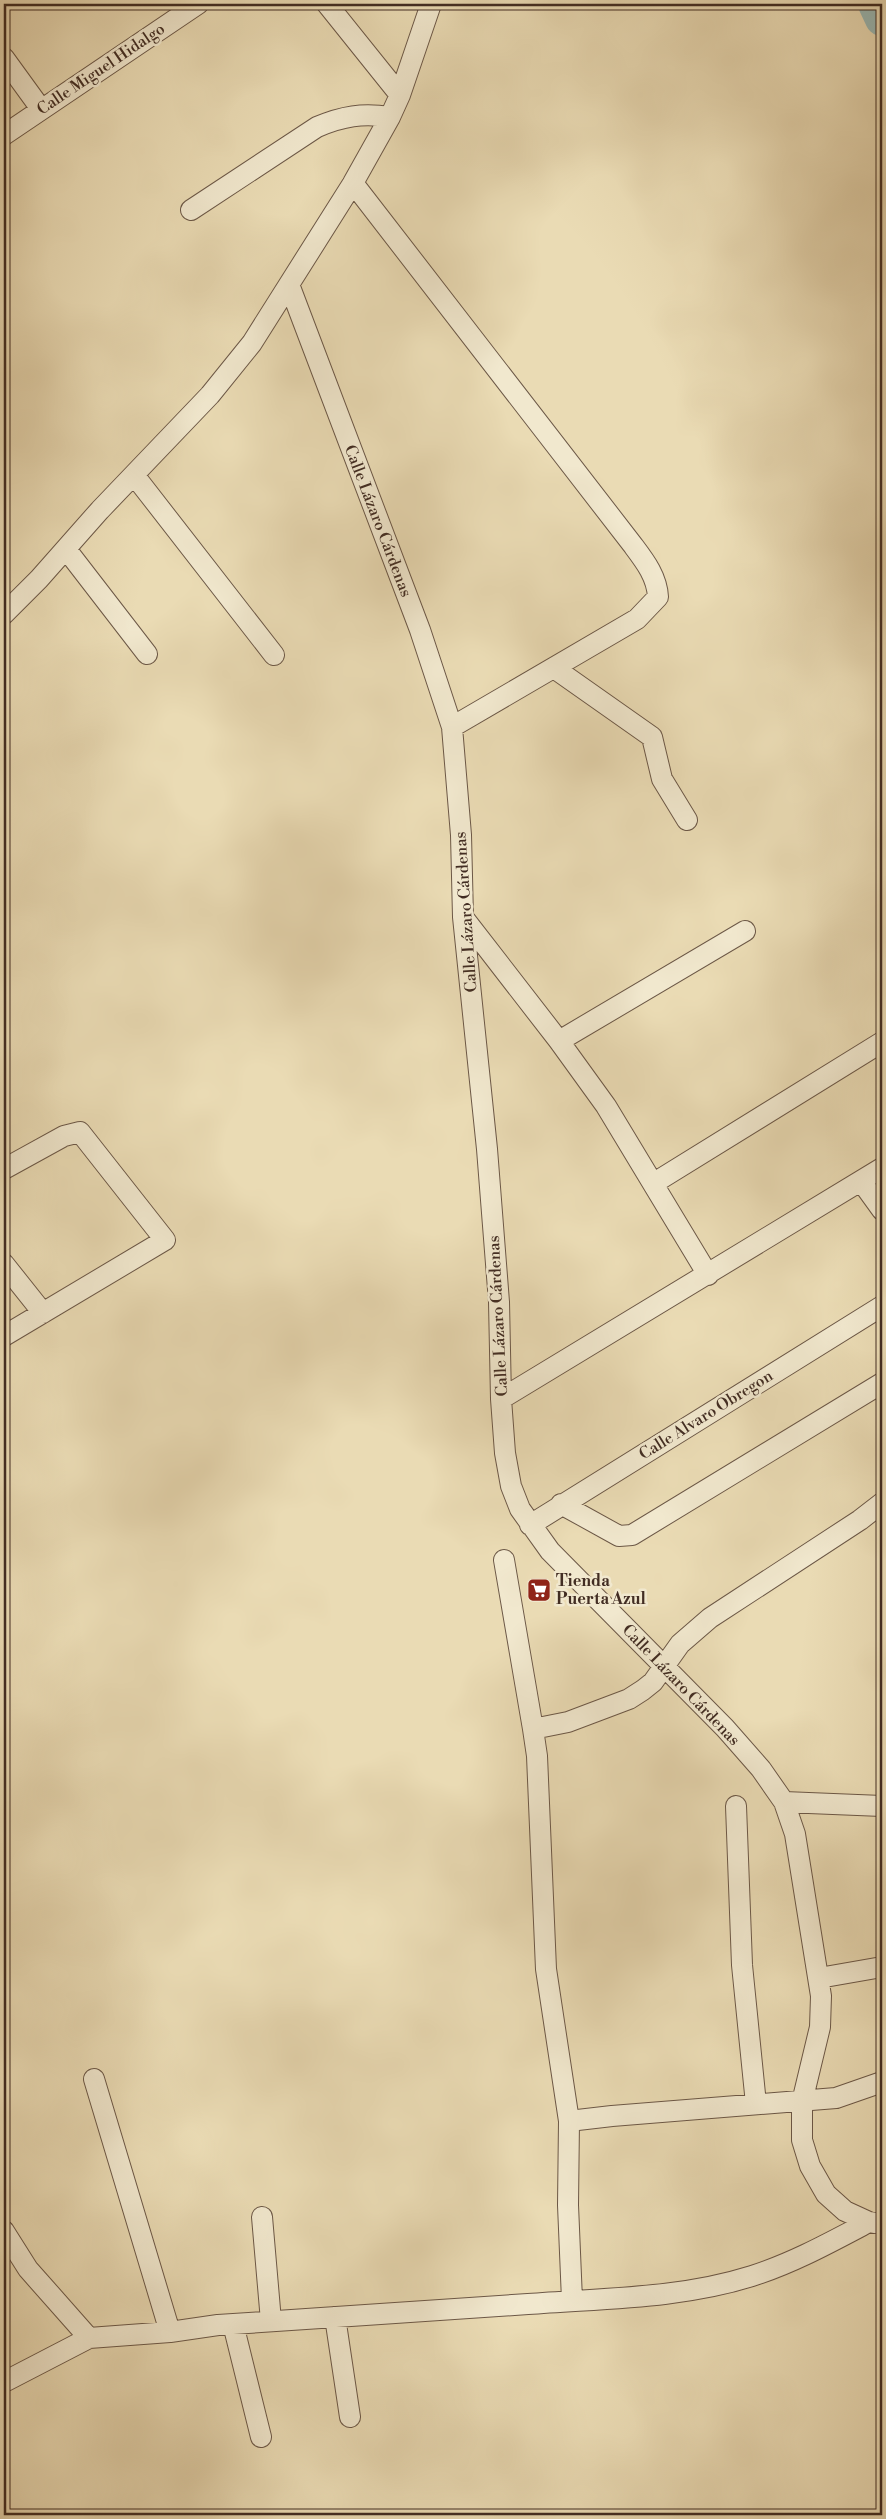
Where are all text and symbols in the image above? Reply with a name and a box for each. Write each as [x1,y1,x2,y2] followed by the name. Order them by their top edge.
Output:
[33,19,169,119] street label: Calle Miguel Hidalgo
[340,442,416,600] street label: Calle Lázaro Cárdenas
[450,831,482,993] street label: Calle Lázaro Cárdenas
[484,1235,512,1397] street label: Calle Lázaro Cárdenas
[635,1365,777,1464] street label: Calle Alvaro Obregon
[556,1571,646,1609] place label: Tienda Puerta Azul
[526,1577,552,1603] supermarket icon: Tienda Puerta Azul
[618,1620,744,1750] street label: Calle Lázaro Cárdenas

